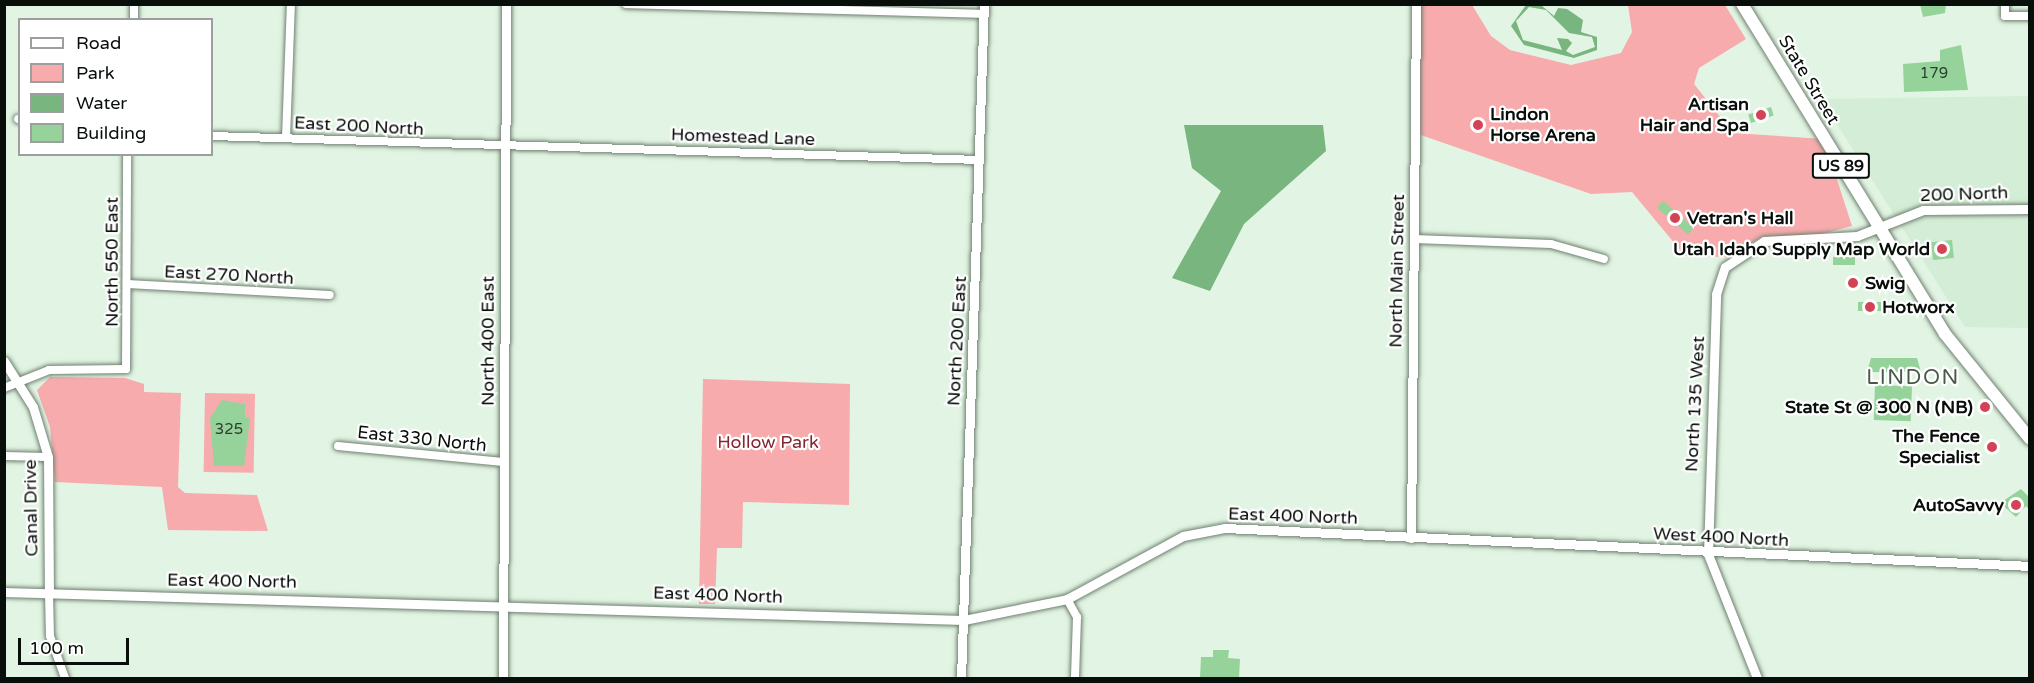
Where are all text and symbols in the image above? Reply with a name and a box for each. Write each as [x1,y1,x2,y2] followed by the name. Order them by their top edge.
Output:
[18,18,213,156] legend
[1774,31,1844,129] street label: State Street
[76,32,121,54] text: Road
[76,62,114,84] text: Park
[1920,65,1948,83] house number: 179
[76,92,127,114] text: Water
[1640,94,1749,136] place label: Artisan Hair and Spa
[1490,104,1596,146] place label: Lindon Horse Arena
[1754,108,1768,122] marker: Artisan Hair and Spa
[293,112,425,140] street label: East 200 North
[1471,118,1485,132] marker: Lindon Horse Arena
[76,122,146,144] text: Building
[671,124,815,150] street label: Homestead Lane
[1811,153,1871,179] road number: US 89
[1919,182,2009,206] street label: 200 North
[1385,194,1409,348] street label: North Main Street
[101,197,123,327] street label: North 550 East
[1687,207,1794,229] place label: Vetran's Hall
[1668,211,1682,225] marker: Vetran's Hall
[1673,238,1930,260] place label: Utah Idaho Supply Map World
[1935,242,1949,256] marker: Utah Idaho Supply Map World
[163,261,295,289] street label: East 270 North
[1865,272,1906,294] place label: Swig
[943,275,971,407] street label: North 200 East
[477,276,499,406] street label: North 400 East
[1846,276,1860,290] marker: Swig
[1882,296,1955,318] place label: Hotworx
[1863,300,1877,314] marker: Hotworx
[1681,335,1709,473] street label: North 135 West
[1866,365,1960,391] district label: LINDON
[1785,396,1973,418] place label: State St @ 300 N (NB)
[1978,400,1992,414] marker: State St @ 300 N (NB)
[215,421,243,439] house number: 325
[356,421,488,457] street label: East 330 North
[1892,426,1980,468] place label: The Fence Specialist
[717,431,819,453] park label: Hollow Park
[1985,440,1999,454] marker: The Fence Specialist
[19,459,43,557] street label: Canal Drive
[1913,494,2004,516] place label: AutoSavvy
[2009,498,2023,512] marker: AutoSavvy
[1228,503,1358,529] street label: East 400 North
[1652,523,1790,551] street label: West 400 North
[167,569,297,593] street label: East 400 North
[653,582,783,608] street label: East 400 North
[21,626,132,664] scale bar
[29,637,84,659] text: 100 m

